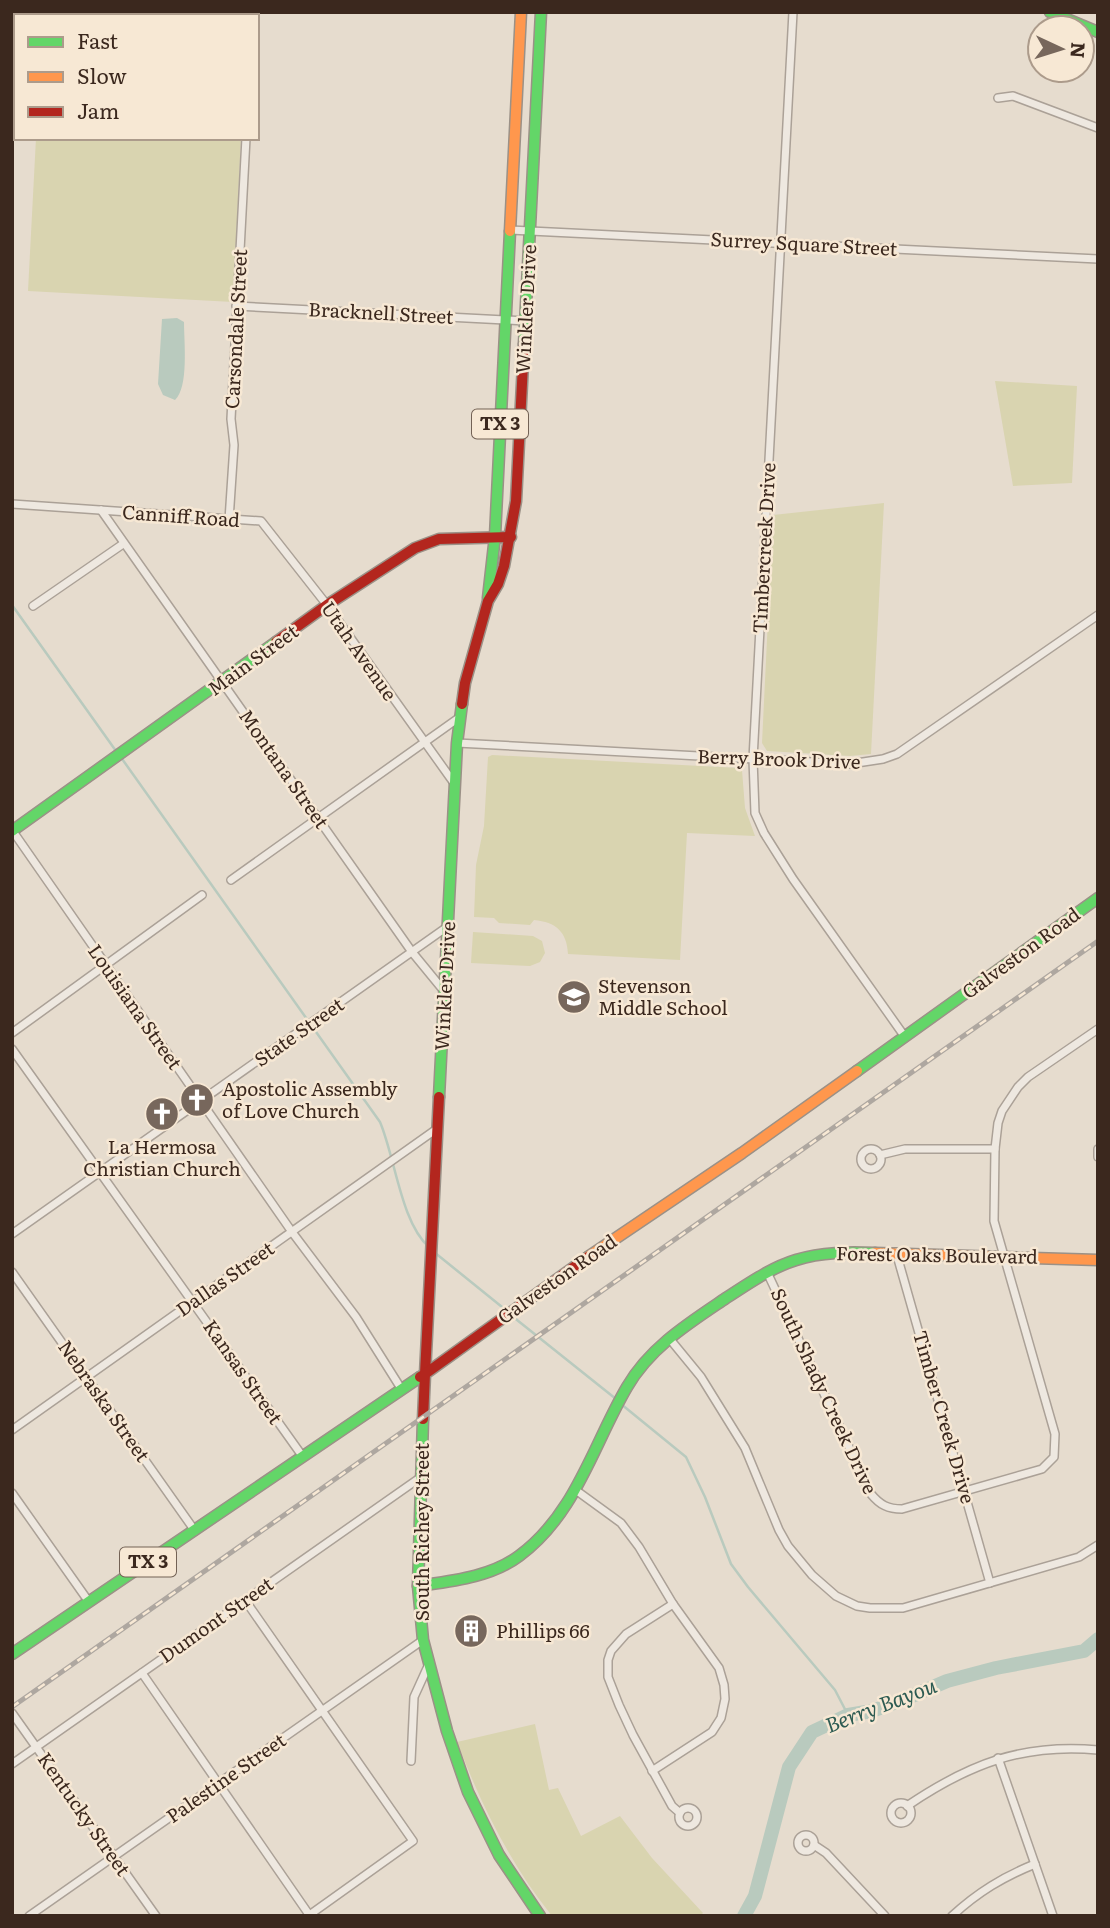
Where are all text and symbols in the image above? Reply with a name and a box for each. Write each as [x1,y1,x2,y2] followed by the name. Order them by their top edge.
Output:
[14,14,259,140] legend
[1026,14,1096,84] north arrow
[77,24,118,55] text: Fast
[1064,41,1093,59] text: N
[77,59,127,90] text: Slow
[77,94,119,125] text: Jam
[710,224,898,262] street label: Surrey Square Street
[508,243,542,374] street label: Winkler Drive
[217,248,253,410] street label: Carsondale Street
[308,294,455,330] street label: Bracknell Street
[472,410,528,438] road number: TX 3
[745,462,781,634] street label: Timbercreek Drive
[121,497,241,533] street label: Canniff Road
[315,595,404,706] street label: Utah Avenue
[201,617,304,702] street label: Main Street
[233,703,337,834] street label: Montana Street
[697,741,861,775] street label: Berry Brook Drive
[956,900,1086,1005] street label: Galveston Road
[427,920,461,1051] street label: Winkler Drive
[82,938,190,1075] street label: Louisiana Street
[598,971,728,1021] place label: Stevenson Middle School
[555,978,593,1016] school or university icon: Stevenson Middle School
[248,990,349,1072] street label: State Street
[222,1074,398,1124] place label: Apostolic Assembly of Love Church
[178,1081,216,1119] church icon: Apostolic Assembly of Love Church
[143,1095,181,1133] church icon: La Hermosa Christian Church
[83,1132,241,1182] place label: La Hermosa Christian Church
[491,1226,622,1330] street label: Galveston Road
[170,1234,280,1322] street label: Dallas Street
[836,1238,1038,1270] street label: Forest Oaks Boulevard
[765,1283,885,1498] street label: South Shady Creek Drive
[197,1313,290,1430] street label: Kansas Street
[907,1327,983,1507] street label: Timber Creek Drive
[52,1334,158,1467] street label: Nebraska Street
[407,1442,435,1621] street label: South Richey Street
[120,1548,176,1576] road number: TX 3
[153,1569,278,1669] street label: Dumont Street
[452,1612,490,1650] building icon: Phillips 66
[496,1616,590,1644] place label: Phillips 66
[820,1668,941,1739] water label: Berry Bayou
[160,1725,291,1829] street label: Palestine Street
[32,1746,138,1881] street label: Kentucky Street

